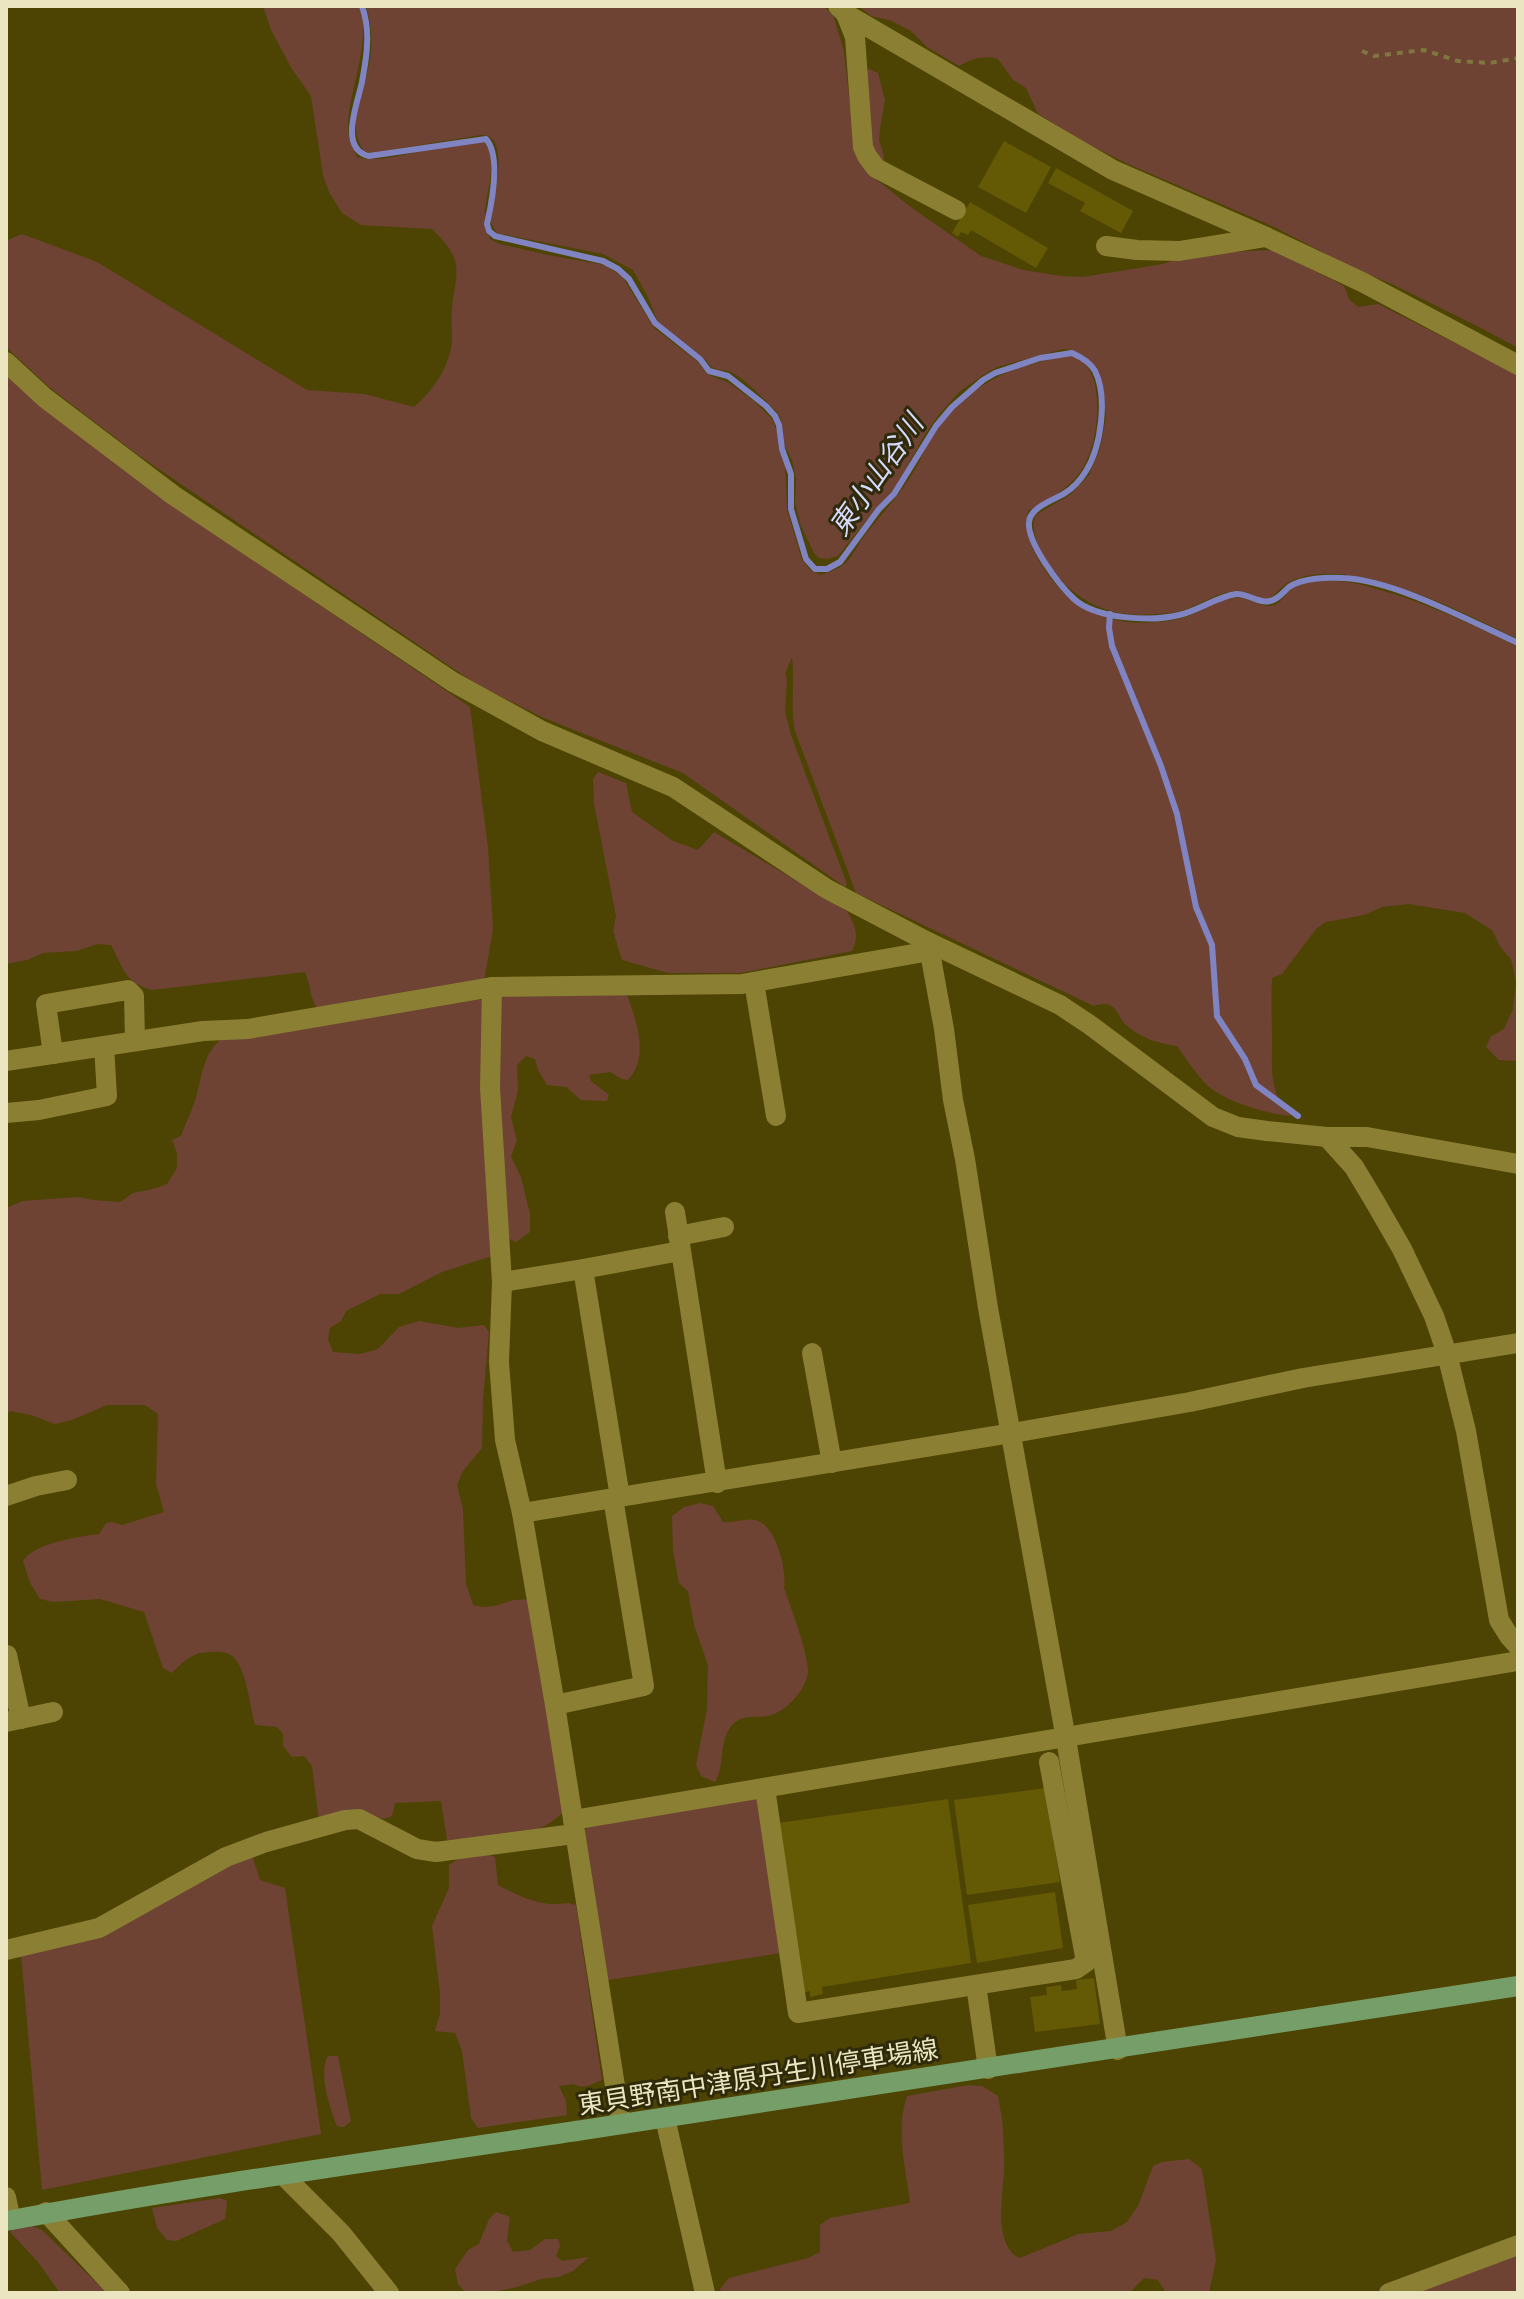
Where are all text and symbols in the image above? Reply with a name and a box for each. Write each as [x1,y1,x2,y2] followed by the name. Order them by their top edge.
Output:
[823,406,932,542] water label: 東小山谷川
[576,2033,940,2121] street label: 東貝野南中津原丹生川停車場線

